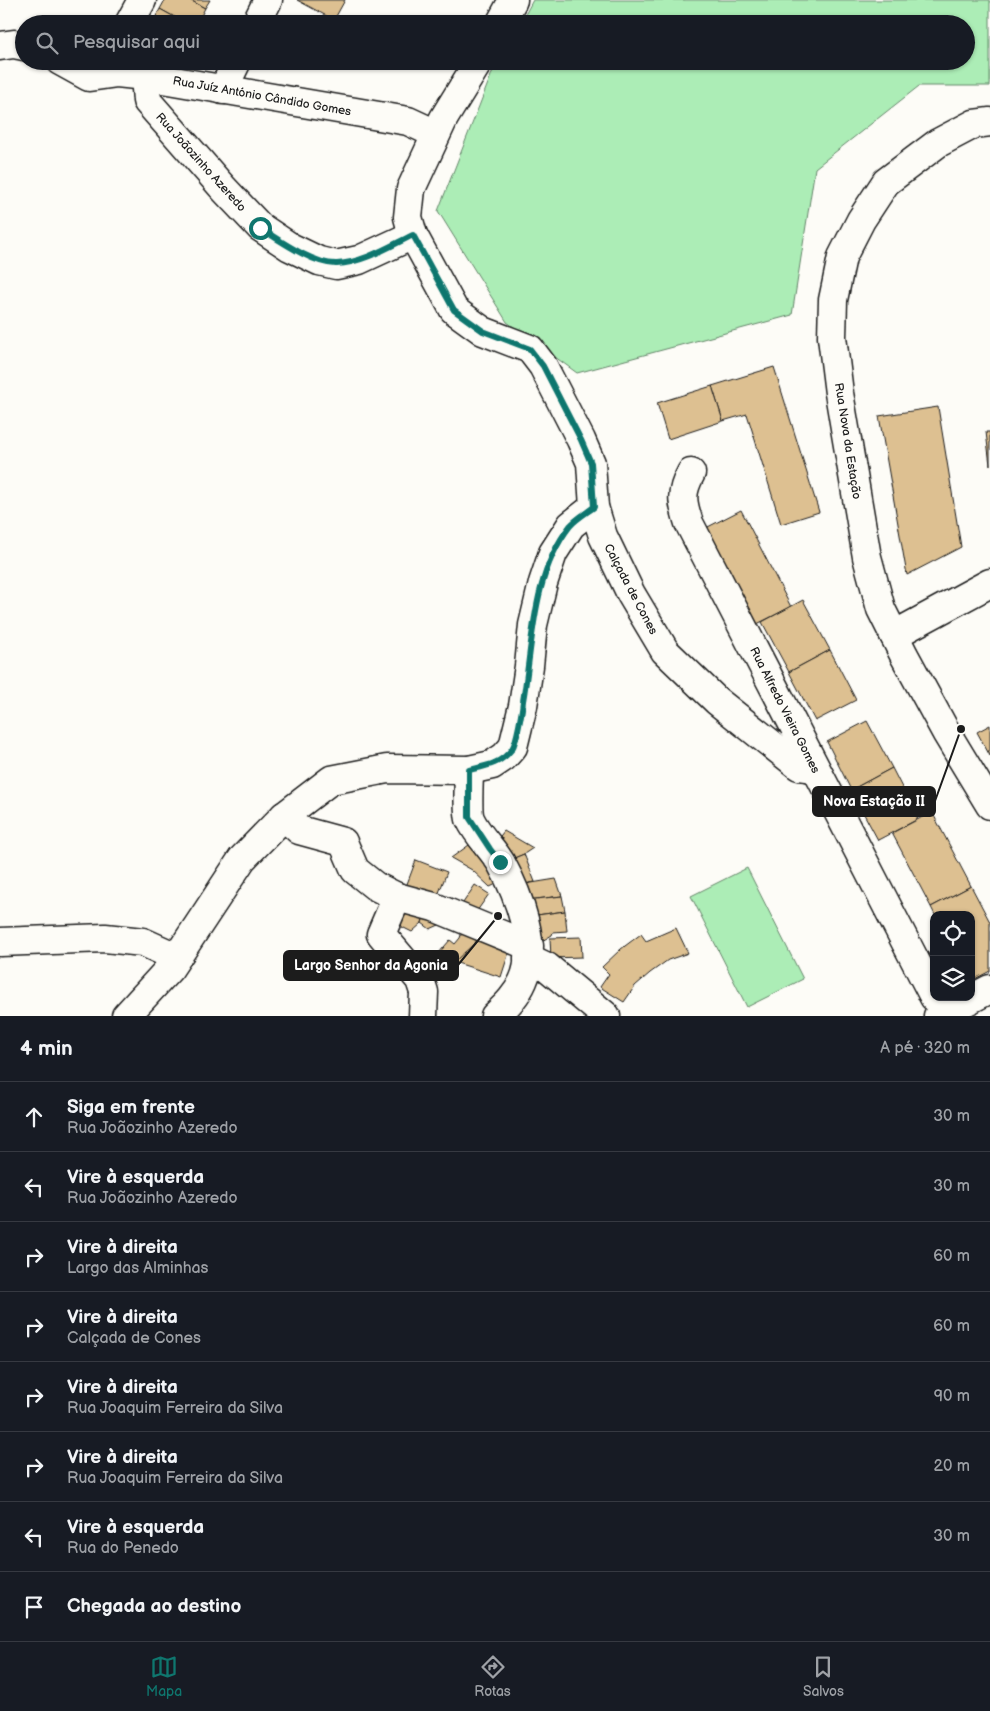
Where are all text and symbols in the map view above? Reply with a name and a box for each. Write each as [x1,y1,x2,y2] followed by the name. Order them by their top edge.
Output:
[15,15,975,70] search box
[33,29,61,57] icon: search
[73,31,200,54] text: Pesquisar aqui
[172,73,352,120] street label: Rua Juíz António Cândido Gomes
[152,110,249,215] street label: Rua Joãozinho Azeredo
[249,217,272,240] route start
[831,382,864,501] street label: Rua Nova da Estação
[600,541,661,637] street label: Calçada de Cones
[746,645,823,776] street label: Rua Alfredo Vieira Gomes
[813,787,935,816] callout: Nova Estação II
[823,793,925,810] text: Nova Estação II
[489,851,512,874] route end
[930,911,975,1001] map controls
[930,911,975,956] button: locate
[284,951,458,980] callout: Largo Senhor da Agonia
[930,956,975,1001] button: layers
[294,957,448,974] text: Largo Senhor da Agonia
[20,1036,73,1061] text: 4 min
[880,1039,970,1058] text: A pé · 320 m
[67,1096,195,1119] text: Siga em frente
[20,1103,48,1131] icon: ahead
[933,1107,970,1126] text: 30 m
[67,1119,238,1138] text: Rua Joãozinho Azeredo
[67,1166,204,1189] text: Vire à esquerda
[20,1173,48,1201] icon: left
[933,1177,970,1196] text: 30 m
[67,1189,238,1208] text: Rua Joãozinho Azeredo
[67,1236,178,1259] text: Vire à direita
[20,1243,48,1271] icon: right
[933,1247,970,1266] text: 60 m
[67,1259,209,1278] text: Largo das Alminhas
[67,1306,178,1329] text: Vire à direita
[20,1313,48,1341] icon: right
[933,1317,970,1336] text: 60 m
[67,1329,201,1348] text: Calçada de Cones
[67,1376,178,1399] text: Vire à direita
[20,1383,48,1411] icon: right
[934,1387,970,1406] text: 90 m
[67,1399,283,1418] text: Rua Joaquim Ferreira da Silva
[67,1446,178,1469] text: Vire à direita
[20,1453,48,1481] icon: right
[934,1457,970,1476] text: 20 m
[67,1469,283,1488] text: Rua Joaquim Ferreira da Silva
[67,1516,204,1539] text: Vire à esquerda
[20,1523,48,1551] icon: left
[933,1527,970,1546] text: 30 m
[67,1539,179,1558] text: Rua do Penedo
[20,1593,48,1621] icon: arrive
[67,1595,241,1618] text: Chegada ao destino
[146,1653,182,1700] tab: Mapa
[474,1653,511,1700] tab: Rotas
[803,1653,844,1700] tab: Salvos

